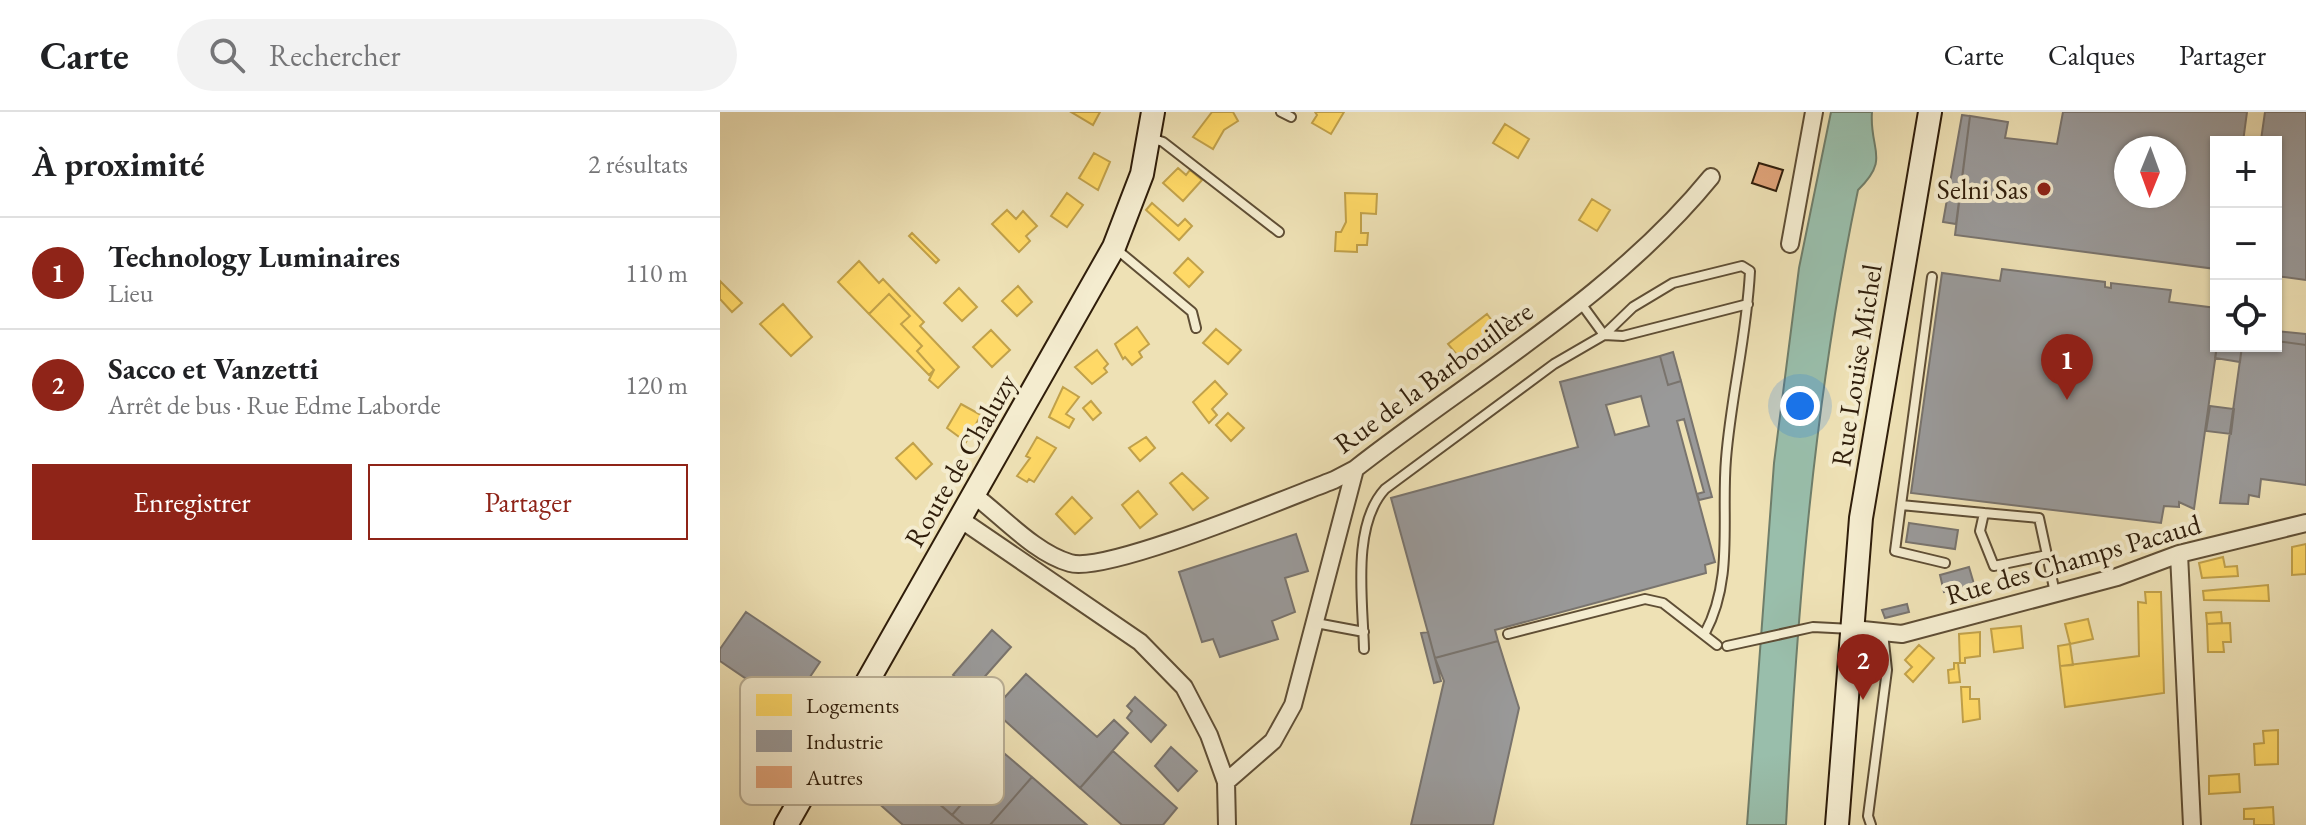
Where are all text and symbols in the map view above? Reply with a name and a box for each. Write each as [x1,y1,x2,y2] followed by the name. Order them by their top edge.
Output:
[177,19,737,91] search box
[40,31,129,80] text: Carte
[205,33,249,77] icon: search
[269,36,401,75] text: Rechercher
[1944,37,2004,73] text: Carte
[2048,37,2135,73] text: Calques
[2179,37,2266,73] text: Partager
[2114,136,2186,208] north arrow
[2210,136,2282,352] map controls
[2210,136,2282,208] button: +
[32,142,205,186] text: À proximité
[588,147,688,181] text: 2 résultats
[1937,171,2028,207] place label: Selni Sas
[2035,180,2053,198] marker: Selni Sas
[2210,208,2282,280] button: −
[108,237,400,276] text: Technology Luminaires
[51,256,65,290] text: 1
[625,256,688,290] text: 110 m
[1822,261,1890,469] street label: Rue Louise Michel
[108,276,153,310] text: Lieu
[2210,280,2282,352] button: locate
[1327,293,1539,461] street label: Rue de la Barbouillère
[2041,334,2093,400] pin: 1
[108,349,319,388] text: Sacco et Vanzetti
[896,366,1025,553] street label: Route de Chaluzy
[51,368,65,402] text: 2
[625,368,688,402] text: 120 m
[1780,386,1820,426] your location
[108,388,441,422] text: Arrêt de bus · Rue Edme Laborde
[32,464,352,540] button: Enregistrer
[368,464,688,540] button: Partager
[1941,505,2205,613] street label: Rue des Champs Pacaud
[1837,634,1889,700] pin: 2
[740,677,1004,805] legend
[806,691,899,720] text: Logements
[806,727,884,756] text: Industrie
[805,763,863,792] text: Autres

